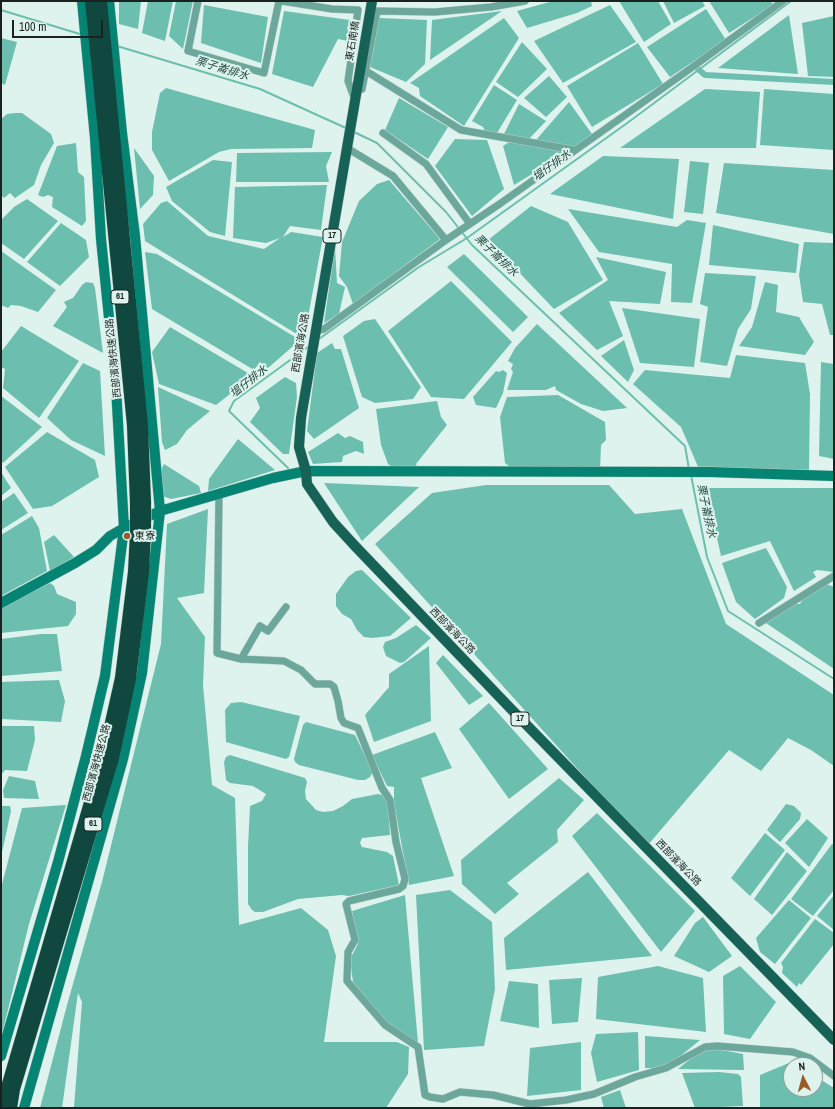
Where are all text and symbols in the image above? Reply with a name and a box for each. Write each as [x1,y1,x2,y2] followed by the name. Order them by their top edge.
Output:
[14,12,105,38] scale bar
[19,19,46,35] text: 100 m
[344,20,362,62] street label: 東石南橋
[194,55,250,83] water label: 栗子崙排水
[530,148,574,184] water label: 塭仔排水
[323,229,341,243] road number: 17
[472,232,520,280] water label: 栗子崙排水
[111,290,129,304] road number: 61
[290,312,312,374] street label: 西部濱海公路
[104,318,124,398] street label: 西部濱海快速公路
[228,363,270,401] water label: 塭仔排水
[694,483,718,539] water label: 栗子崙排水
[135,530,155,542] place label: 東寮
[122,531,132,541] marker: 東寮
[427,605,477,657] street label: 西部濱海公路
[511,712,529,726] road number: 17
[81,723,113,803] street label: 西部濱海快速公路
[84,817,102,831] road number: 61
[653,837,703,889] street label: 西部濱海公路
[783,1057,823,1097] north arrow
[798,1059,806,1073] text: N

